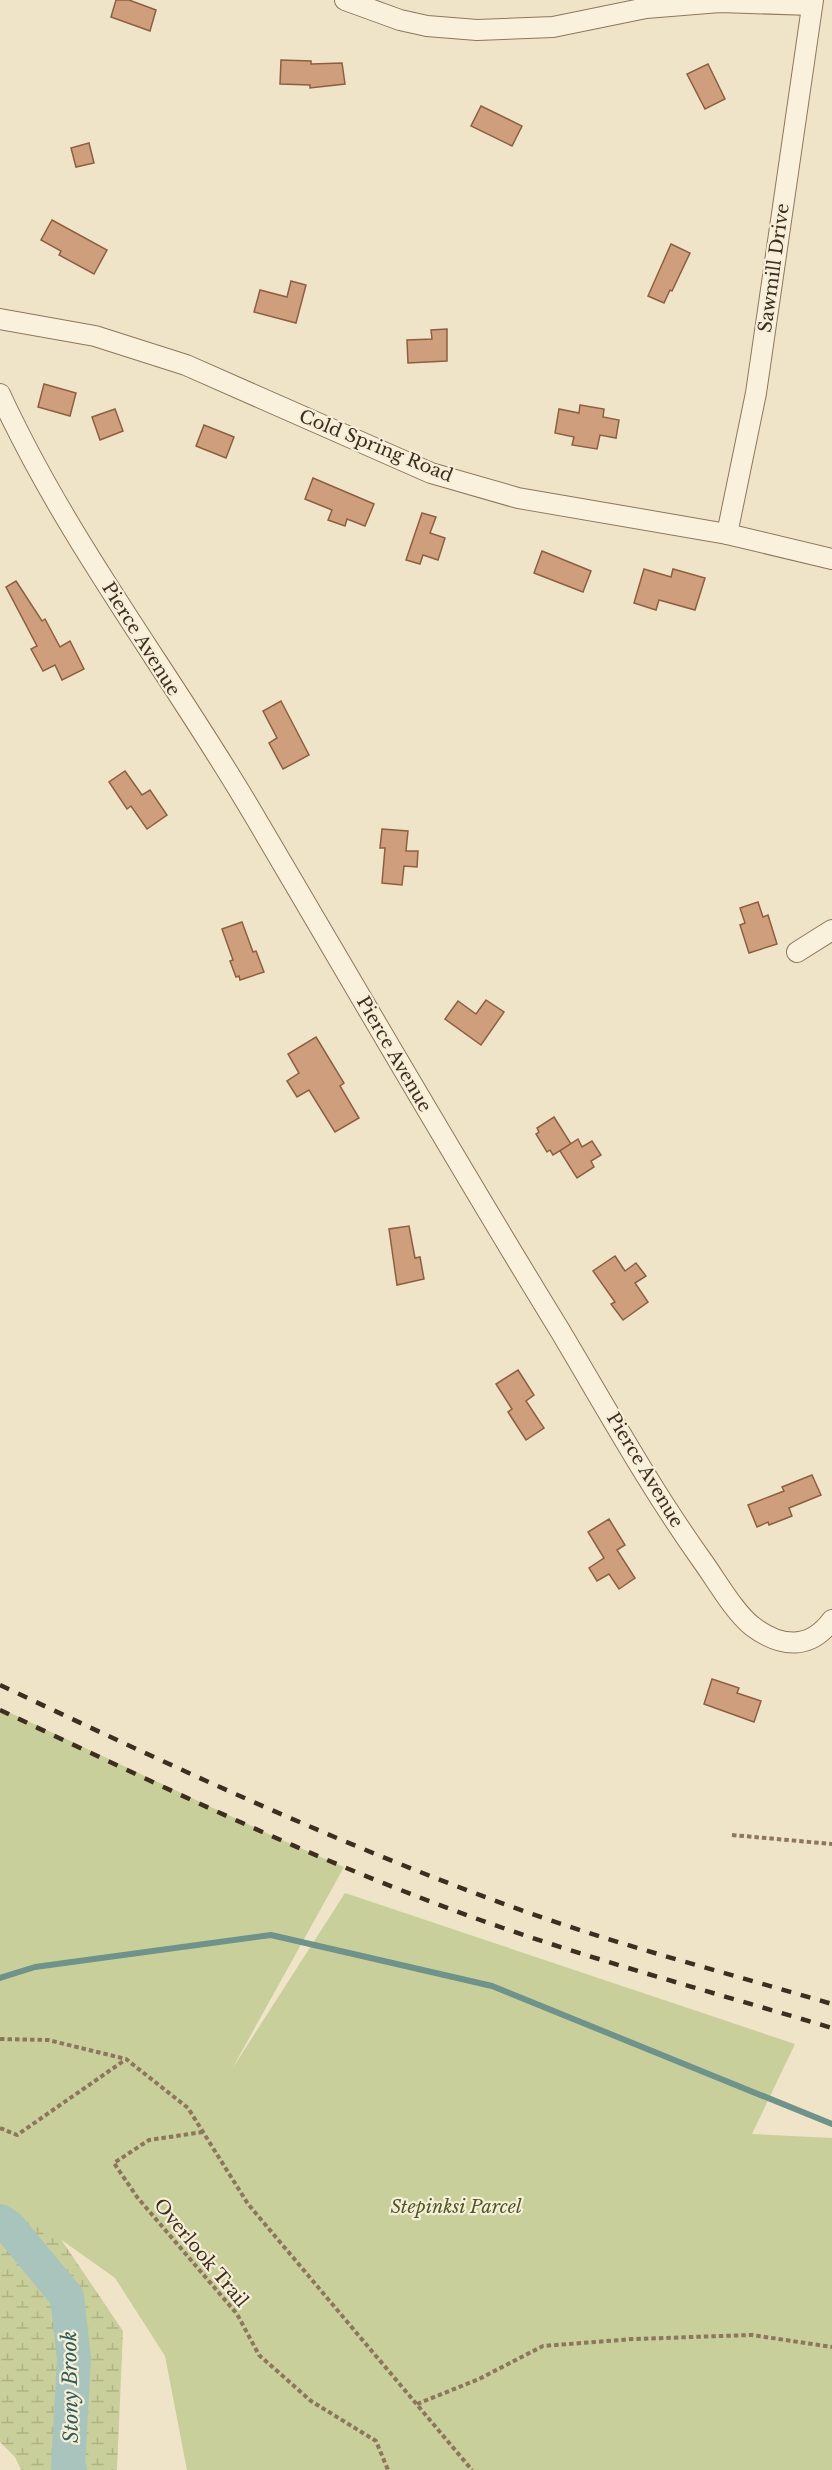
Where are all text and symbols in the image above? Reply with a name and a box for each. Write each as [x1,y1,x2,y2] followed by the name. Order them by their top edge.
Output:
[754,202,794,334] street label: Sawmill Drive
[296,405,456,487] street label: Cold Spring Road
[97,578,185,700] street label: Pierce Avenue
[352,992,436,1116] street label: Pierce Avenue
[602,1409,688,1531] street label: Pierce Avenue
[149,2194,253,2312] street label: Overlook Trail
[390,2196,522,2218] park label: Stepinksi Parcel
[57,2331,83,2443] water label: Stony Brook

